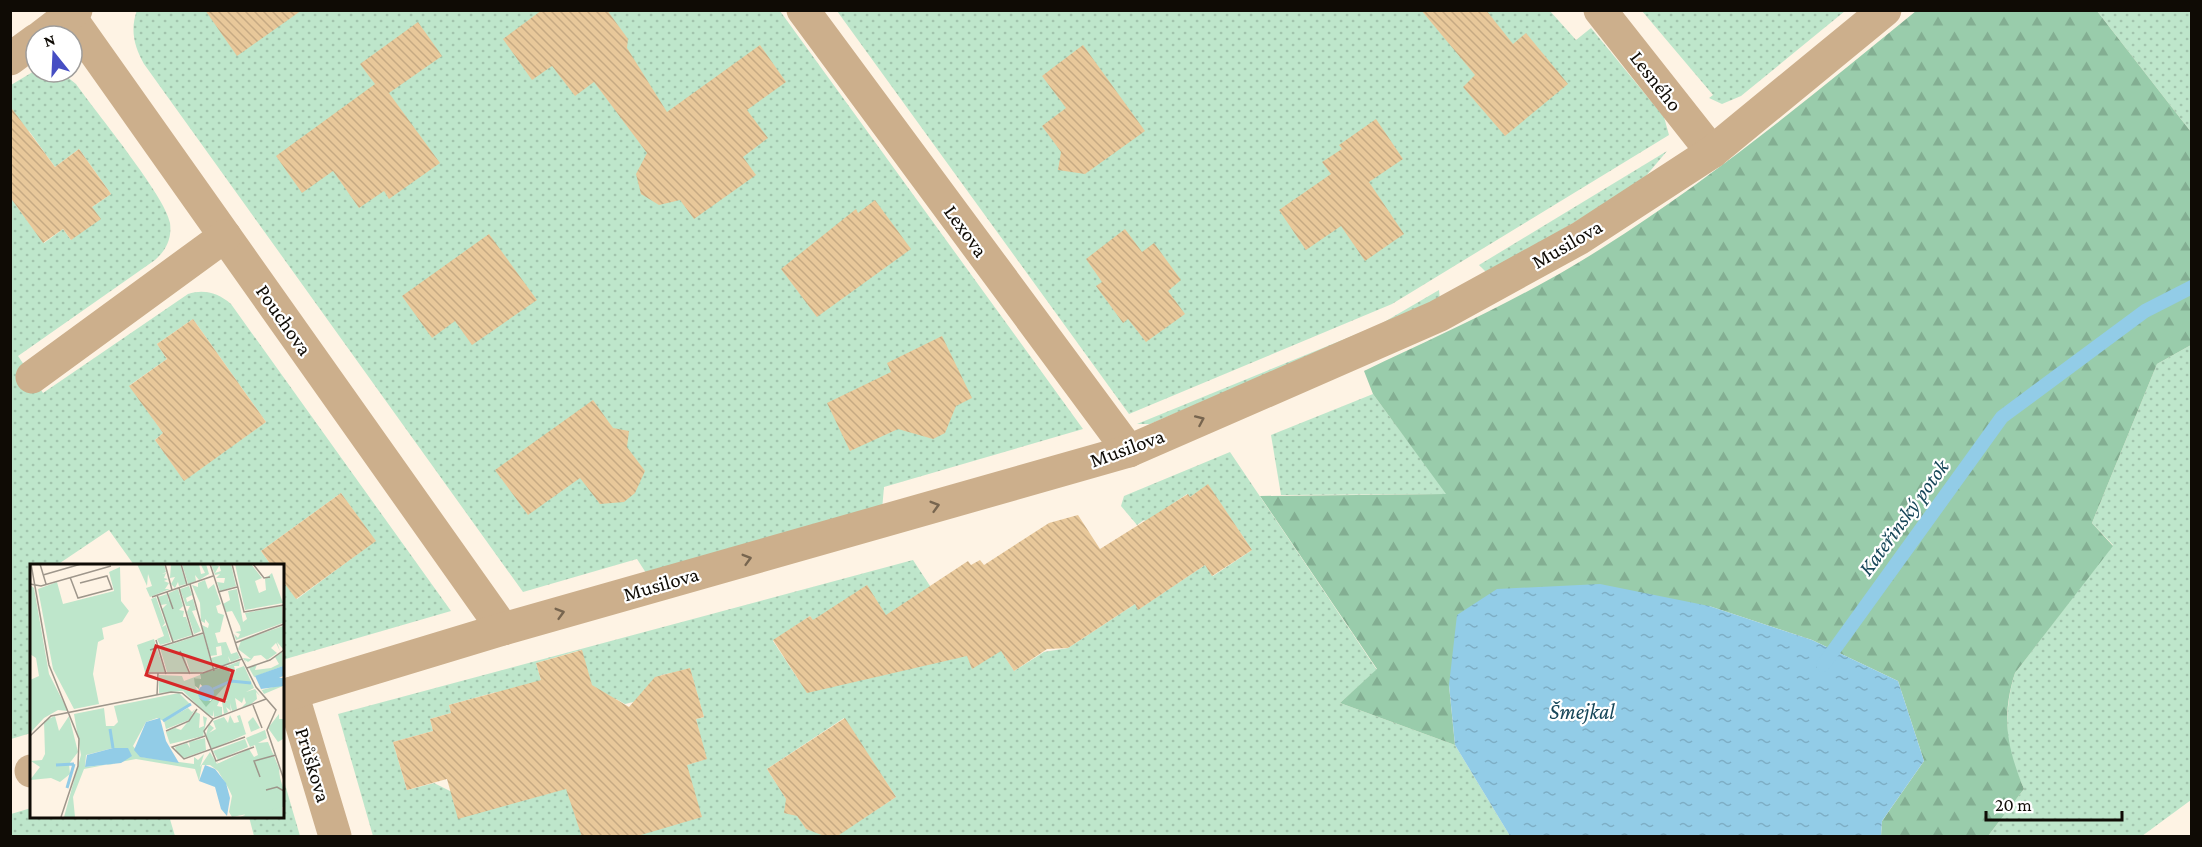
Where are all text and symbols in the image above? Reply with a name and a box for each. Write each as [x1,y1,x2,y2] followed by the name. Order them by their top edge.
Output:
[24,24,84,84] north arrow
[42,30,57,50] text: N
[1625,46,1687,116] street label: Lesného
[939,200,993,262] street label: Lexova
[1527,214,1607,274] street label: Musilova
[251,280,317,360] street label: Pouchova
[1193,415,1204,427] one-way arrow
[1086,423,1168,473] street label: Musilova
[1853,453,1955,580] water label: Kateřinský potok
[930,501,940,514] one-way arrow
[742,554,752,567] one-way arrow
[620,562,702,606] street label: Musilova
[30,564,284,817] inset map
[554,608,564,620] one-way arrow
[1549,699,1615,725] water label: Šmejkal
[290,725,336,806] street label: Průškova
[1986,784,2122,822] scale bar
[1995,795,2032,815] text: 20 m

